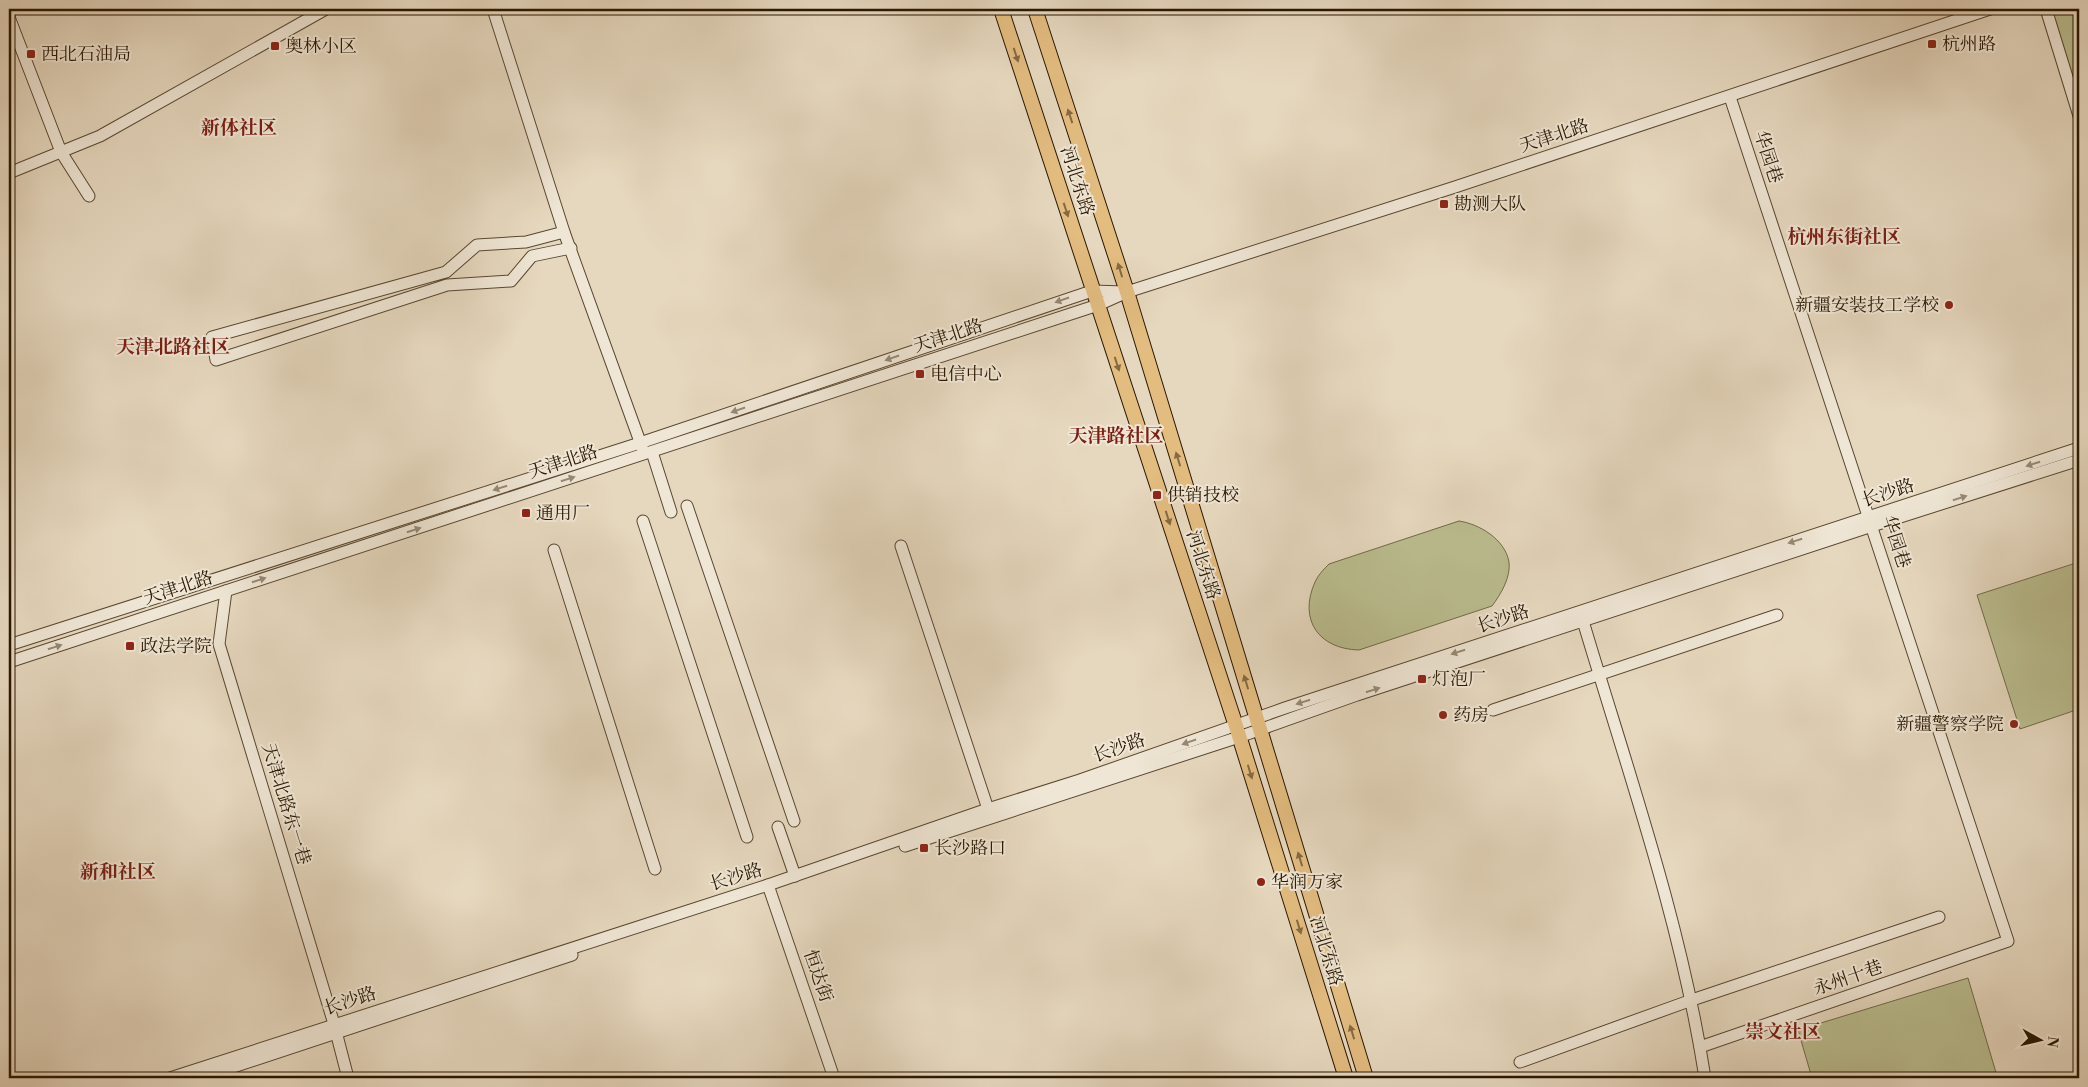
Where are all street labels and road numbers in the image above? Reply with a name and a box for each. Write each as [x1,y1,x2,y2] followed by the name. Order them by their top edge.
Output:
[1516,114,1592,158] street label: 天津北路
[1749,128,1787,186] street label: 华园巷
[1055,143,1099,219] street label: 河北东路
[910,314,986,358] street label: 天津北路
[525,440,601,484] street label: 天津北路
[1859,474,1917,512] street label: 长沙路
[1877,513,1915,571] street label: 华园巷
[1181,527,1225,603] street label: 河北东路
[140,566,216,610] street label: 天津北路
[1474,600,1532,638] street label: 长沙路
[1090,728,1148,768] street label: 长沙路
[257,740,315,868] street label: 天津北路东一巷
[707,858,765,896] street label: 长沙路
[1304,913,1348,989] street label: 河北东路
[798,947,838,1005] street label: 恒达街
[1810,955,1886,1001] street label: 永州十巷
[321,982,379,1020] street label: 长沙路

